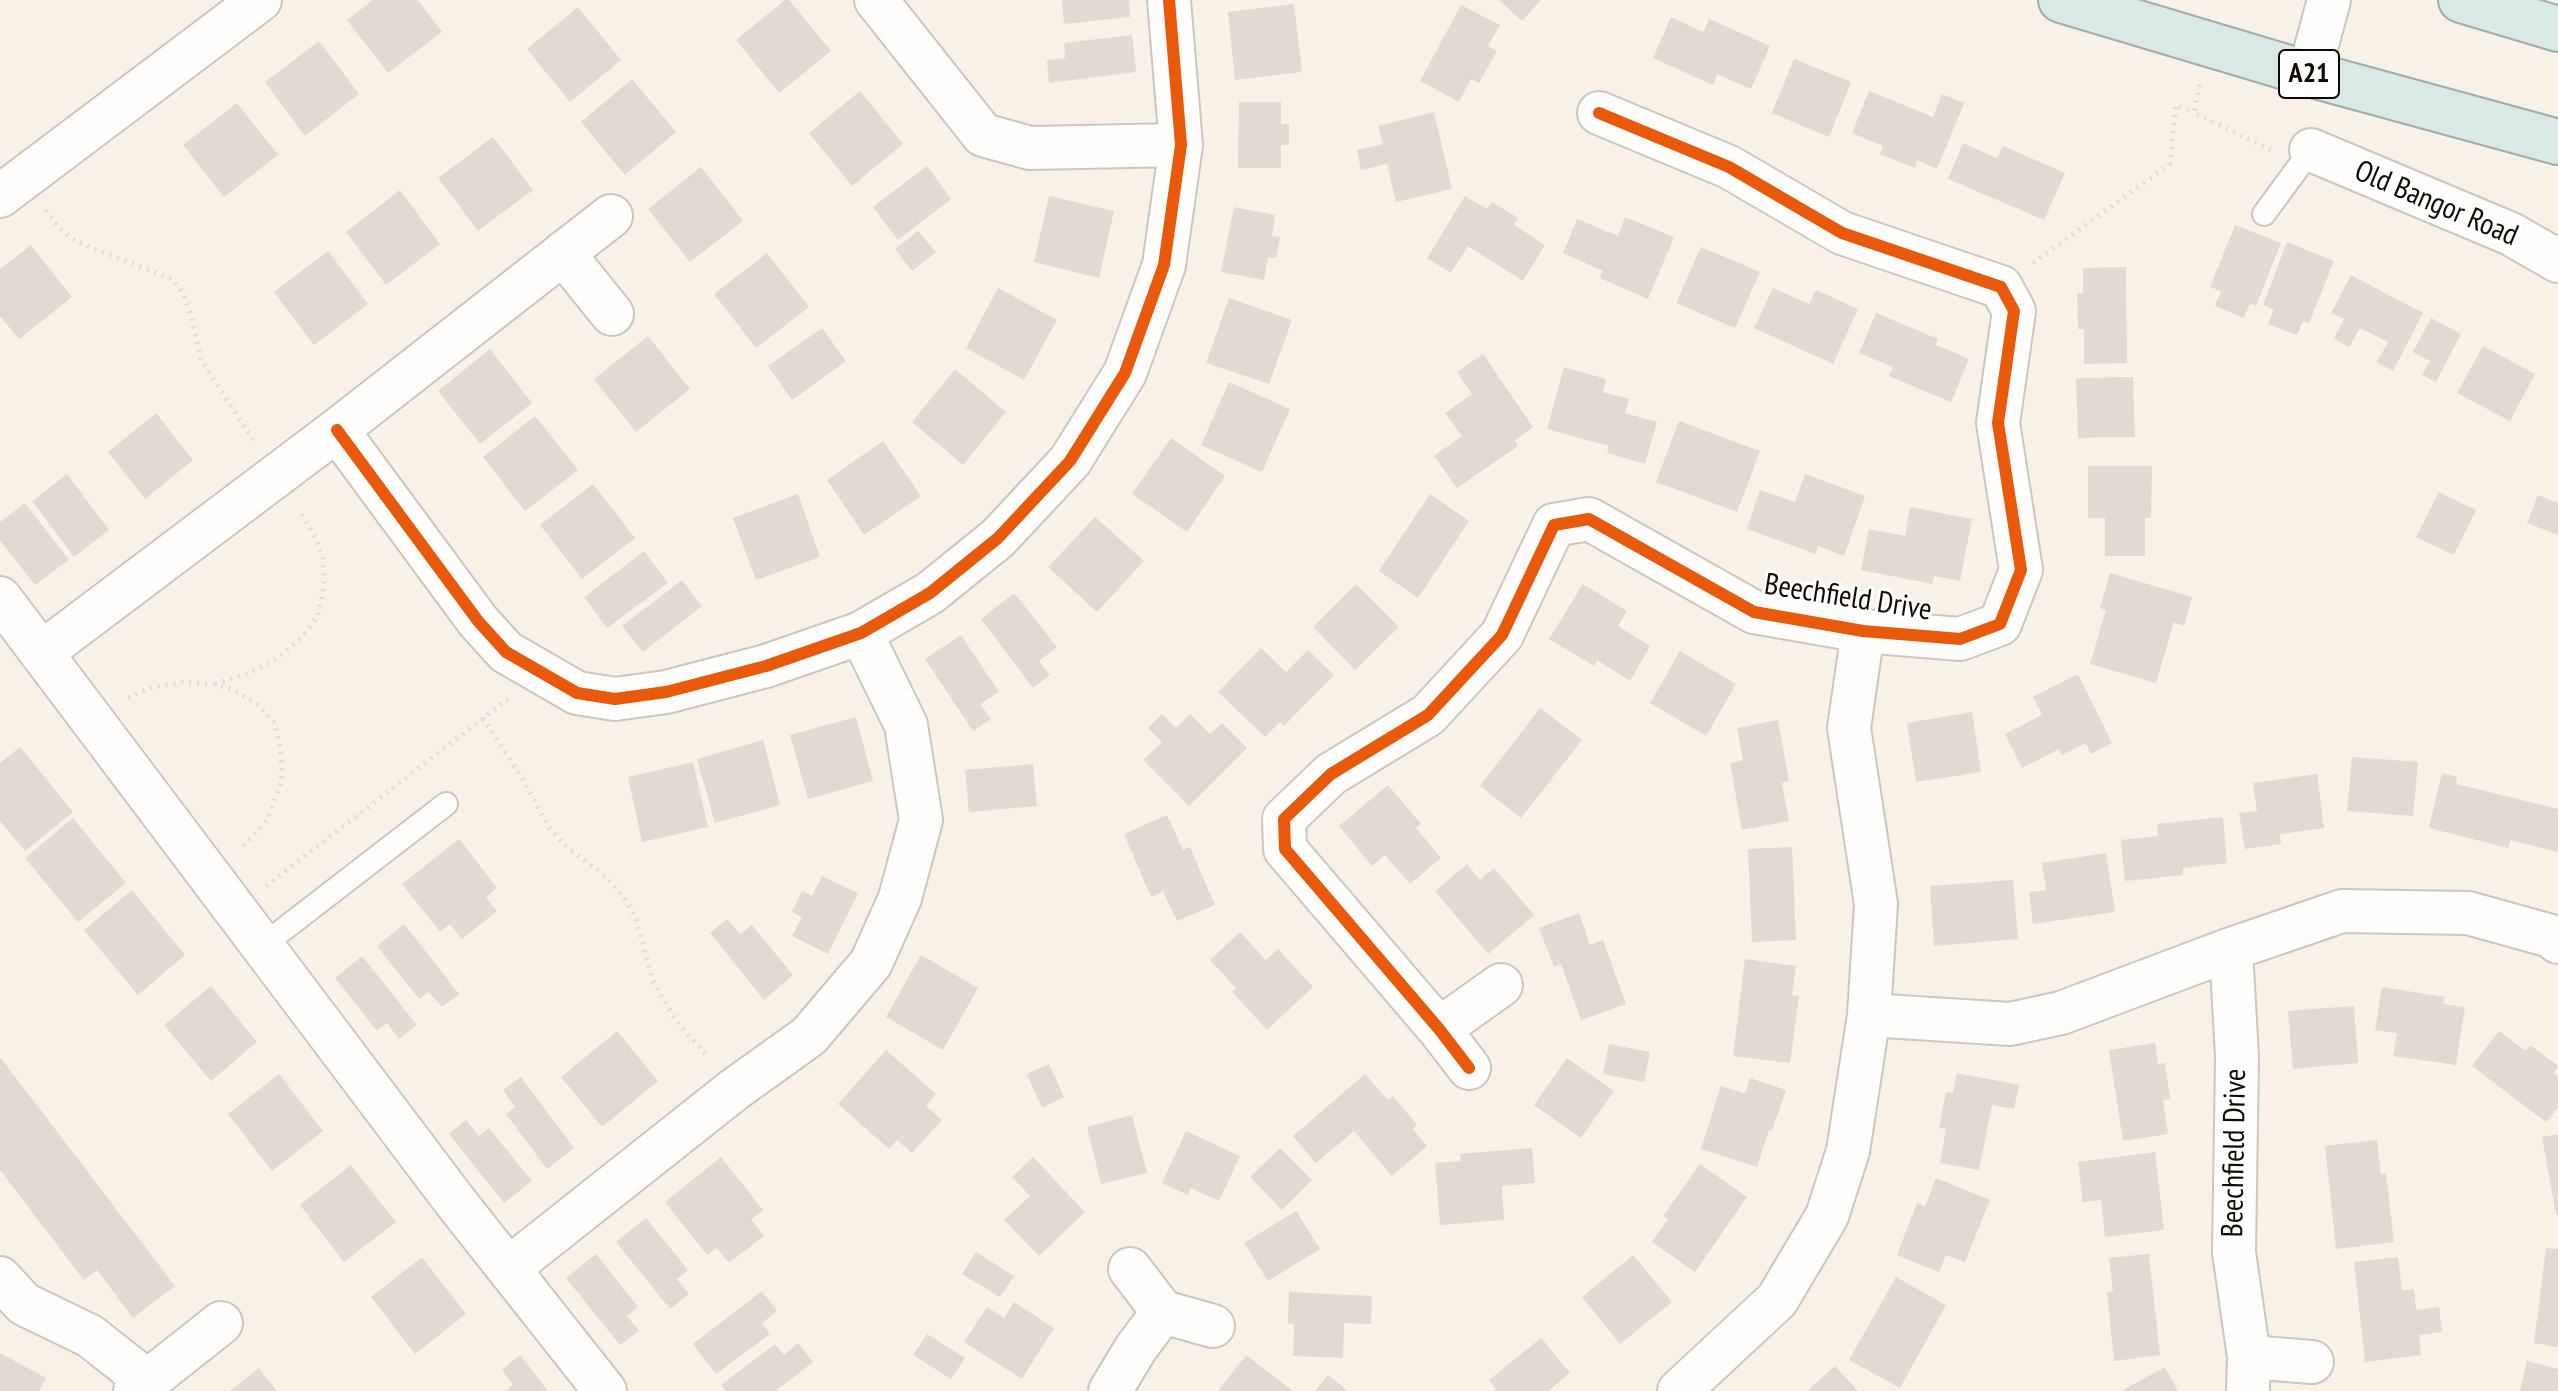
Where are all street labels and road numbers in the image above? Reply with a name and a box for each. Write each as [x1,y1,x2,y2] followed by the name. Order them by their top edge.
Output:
[2279,50,2339,98] road number: A21
[2349,153,2523,255] street label: Old Bangor Road
[1762,567,1934,629] street label: Beechfield Drive
[2216,1068,2254,1238] street label: Beechfield Drive

